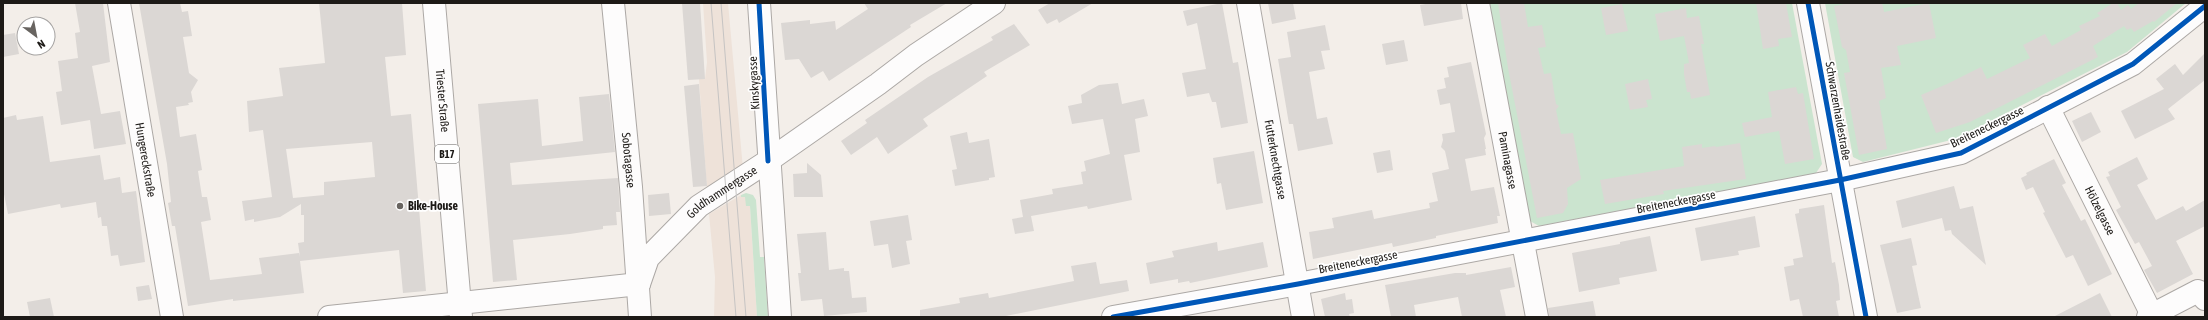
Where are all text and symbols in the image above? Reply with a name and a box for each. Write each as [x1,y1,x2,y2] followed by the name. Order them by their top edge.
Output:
[16,16,56,56] north arrow
[35,38,47,51] text: N
[746,56,762,110] street label: Kinskygasse
[1822,61,1854,161] street label: Schwarzenhaidestraße
[433,69,452,133] street label: Triester Straße
[1948,103,2026,151] street label: Breiteneckergasse
[1262,118,1289,201] street label: Futterknechtgasse
[132,121,159,198] street label: Hungereckstraße
[1495,130,1520,190] street label: Paminagasse
[619,132,638,189] street label: Sobotagasse
[435,145,459,163] road number: B17
[684,163,760,221] street label: Goldhammergasse
[2082,184,2118,238] street label: Hölzelgasse
[1635,187,1717,217] street label: Breiteneckergasse
[408,199,459,213] place label: Bike-House
[395,201,405,211] marker: Bike-House
[1317,247,1399,277] street label: Breiteneckergasse

